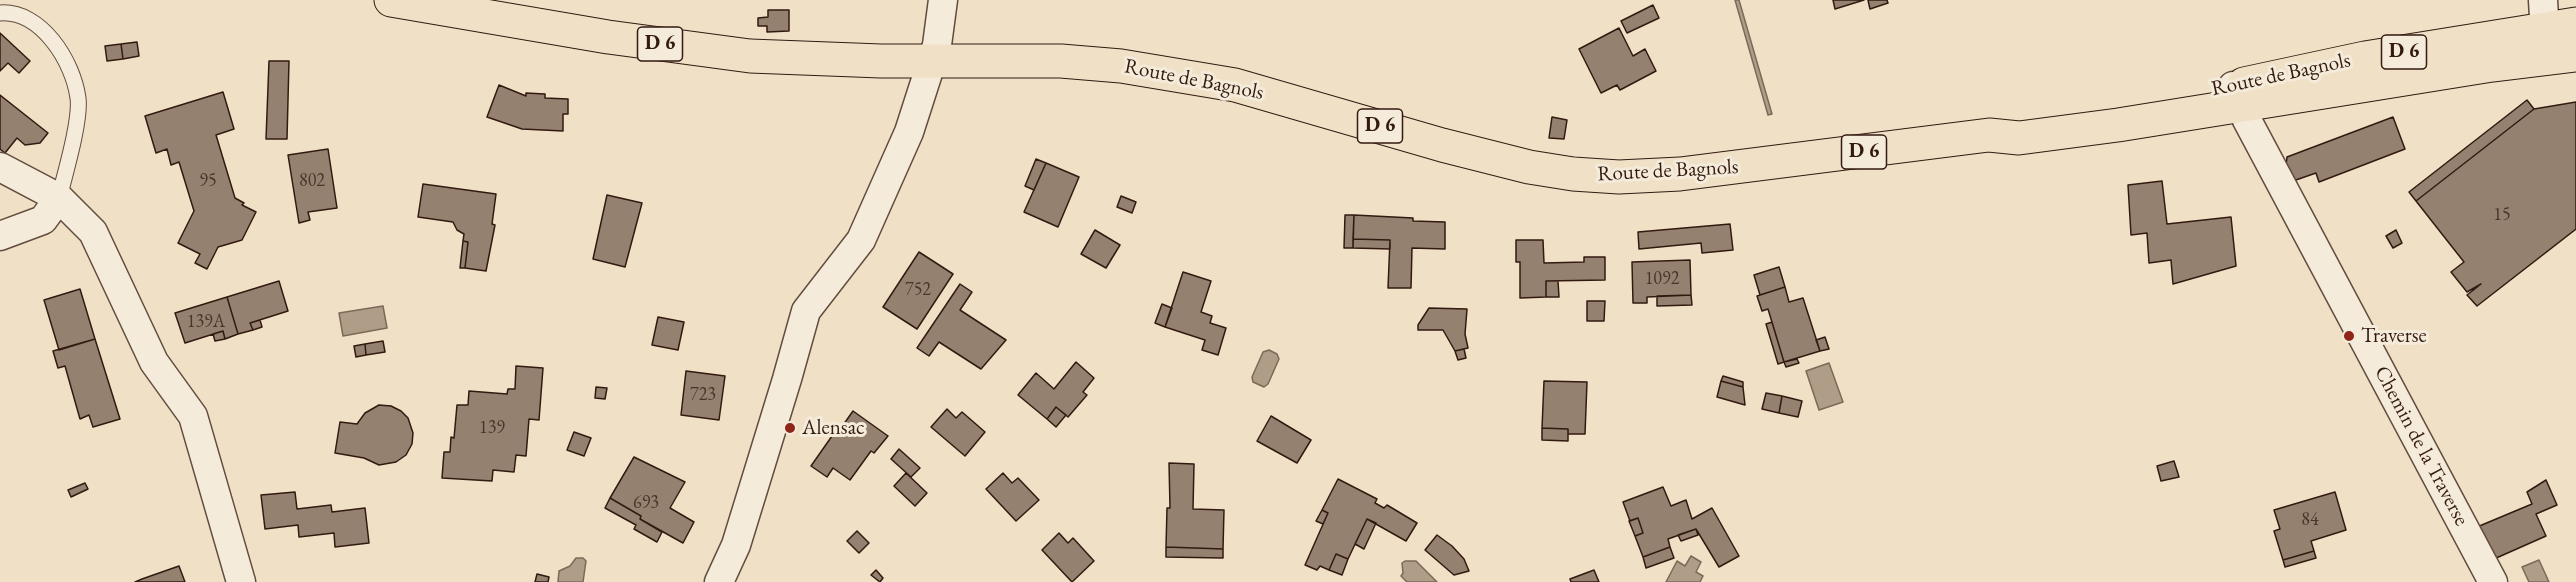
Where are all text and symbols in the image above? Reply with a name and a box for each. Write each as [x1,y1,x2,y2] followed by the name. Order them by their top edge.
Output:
[638,27,682,61] road number: D 6
[2382,35,2426,69] road number: D 6
[2209,48,2353,102] street label: Route de Bagnols
[1122,54,1266,106] street label: Route de Bagnols
[1358,109,1402,143] road number: D 6
[1842,135,1886,169] road number: D 6
[1597,155,1739,187] street label: Route de Bagnols
[199,170,217,192] house number: 95
[299,170,325,192] house number: 802
[2493,204,2511,226] house number: 15
[1645,268,1679,290] house number: 1092
[905,279,931,301] house number: 752
[187,311,225,333] house number: 139A
[2361,323,2427,349] place label: Traverse
[2342,329,2356,343] marker: Traverse
[2368,362,2474,530] street label: Chemin de la Traverse
[690,384,716,406] house number: 723
[802,415,865,441] place label: Alensac
[479,417,505,439] house number: 139
[783,421,797,435] marker: Alensac
[633,492,659,514] house number: 693
[2301,509,2319,531] house number: 84

